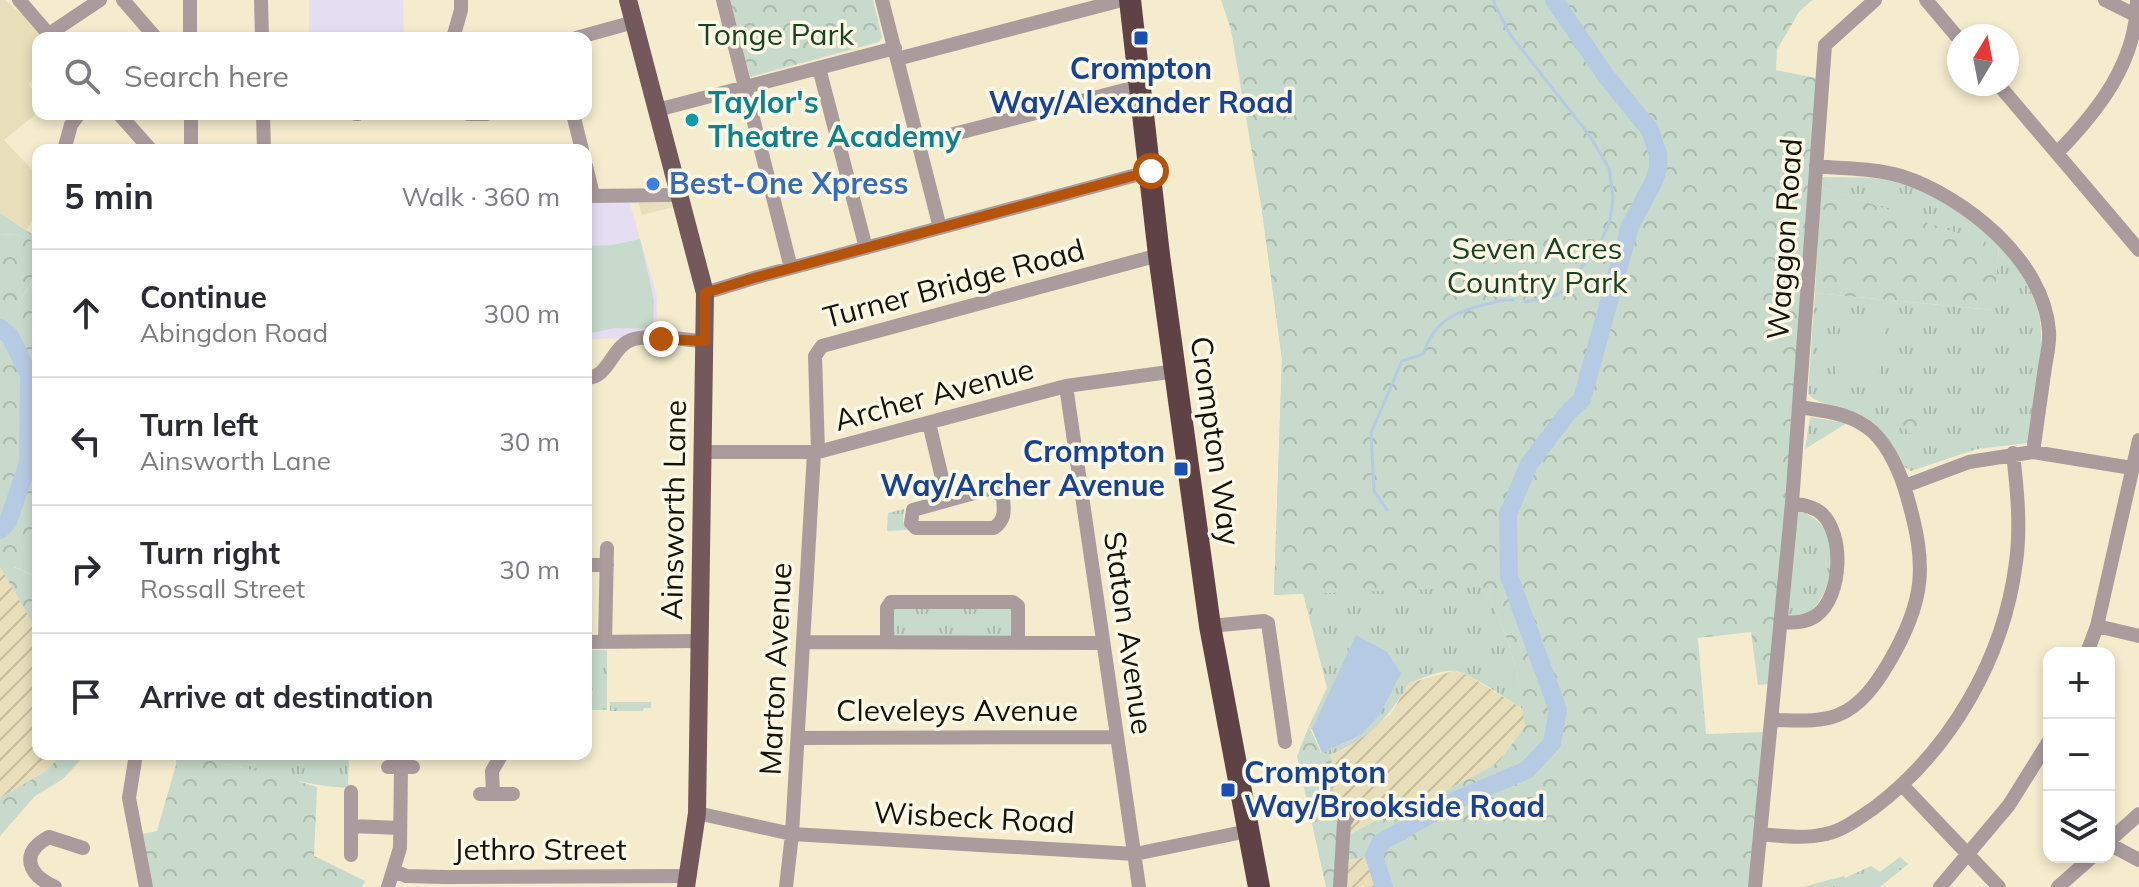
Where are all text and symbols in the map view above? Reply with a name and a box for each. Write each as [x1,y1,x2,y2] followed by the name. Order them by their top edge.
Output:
[698,15,855,53] park label: Tonge Park
[1947,24,2019,96] north arrow
[1132,29,1150,47] marker: Crompton Way/Alexander Road
[32,32,592,120] search box
[988,49,1294,121] place label: Crompton Way/Alexander Road
[60,54,104,98] icon: search
[124,57,289,95] text: Search here
[708,83,962,155] place label: Taylor's Theatre Academy
[683,111,701,129] marker: Taylor's Theatre Academy
[1758,137,1810,341] street label: Waggon Road
[1133,153,1169,189] route start
[669,164,909,202] place label: Best-One Xpress
[64,175,154,218] text: 5 min
[644,175,662,193] marker: Best-One Xpress
[401,180,560,213] text: Walk · 360 m
[1447,229,1628,301] park label: Seven Acres Country Park
[819,230,1089,336] street label: Turner Bridge Road
[140,278,267,316] text: Continue
[64,291,108,335] icon: ahead
[484,297,560,330] text: 300 m
[140,316,328,349] text: Abingdon Road
[643,321,679,357] route end
[1183,334,1249,548] street label: Crompton Way
[830,349,1038,439] street label: Archer Avenue
[652,400,694,620] street label: Ainsworth Lane
[140,406,258,444] text: Turn left
[64,419,108,463] icon: left
[499,425,560,458] text: 30 m
[880,432,1165,504] place label: Crompton Way/Archer Avenue
[140,444,331,477] text: Ainsworth Lane
[1172,460,1190,478] marker: Crompton Way/Archer Avenue
[1096,529,1162,737] street label: Staton Avenue
[140,534,280,572] text: Turn right
[64,547,108,591] icon: right
[499,553,560,586] text: 30 m
[750,562,800,776] street label: Marton Avenue
[140,572,305,605] text: Rossall Street
[2043,647,2115,863] map controls
[2043,647,2115,719] button: +
[64,675,108,719] icon: arrive
[140,678,434,716] text: Arrive at destination
[836,691,1078,729] street label: Cleveleys Avenue
[2043,719,2115,791] button: −
[1244,753,1545,825] place label: Crompton Way/Brookside Road
[1219,781,1237,799] marker: Crompton Way/Brookside Road
[2043,791,2115,863] button: layers
[873,793,1076,841] street label: Wisbeck Road
[454,830,626,868] street label: Jethro Street

